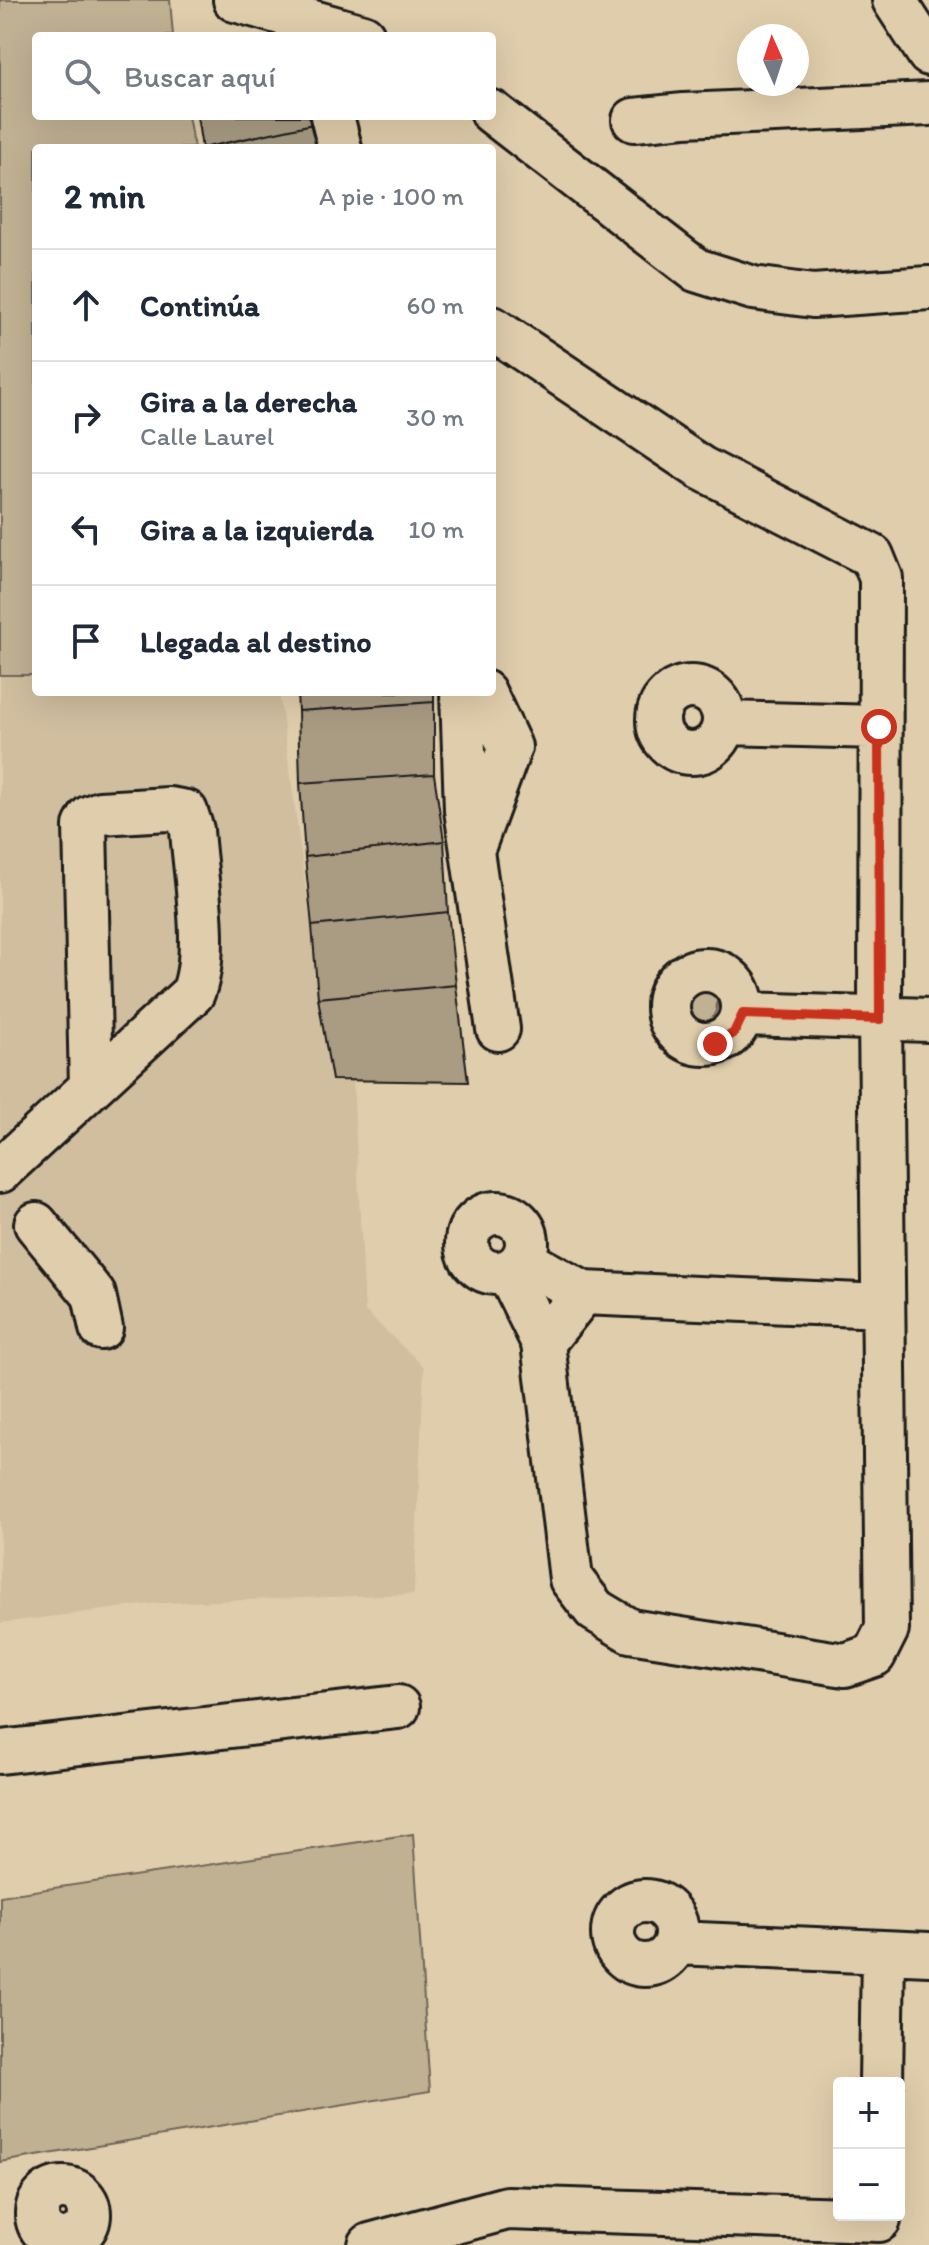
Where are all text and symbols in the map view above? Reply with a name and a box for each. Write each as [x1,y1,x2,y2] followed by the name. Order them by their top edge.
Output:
[737,24,809,96] north arrow
[32,32,496,120] search box
[60,54,104,98] icon: search
[124,58,276,95] text: Buscar aquí
[64,176,145,217] text: 2 min
[319,180,464,212] text: A pie · 100 m
[64,283,108,327] icon: ahead
[140,287,260,324] text: Continúa
[407,289,464,321] text: 60 m
[140,383,357,420] text: Gira a la derecha
[64,395,108,439] icon: right
[406,401,464,433] text: 30 m
[140,420,274,452] text: Calle Laurel
[64,507,108,551] icon: left
[140,511,374,548] text: Gira a la izquierda
[408,513,464,545] text: 10 m
[64,619,108,663] icon: arrive
[140,623,372,660] text: Llegada al destino
[861,709,897,745] route start
[697,1026,733,1062] route end
[833,2077,905,2221] map controls
[833,2077,905,2149] button: +
[833,2149,905,2221] button: −

